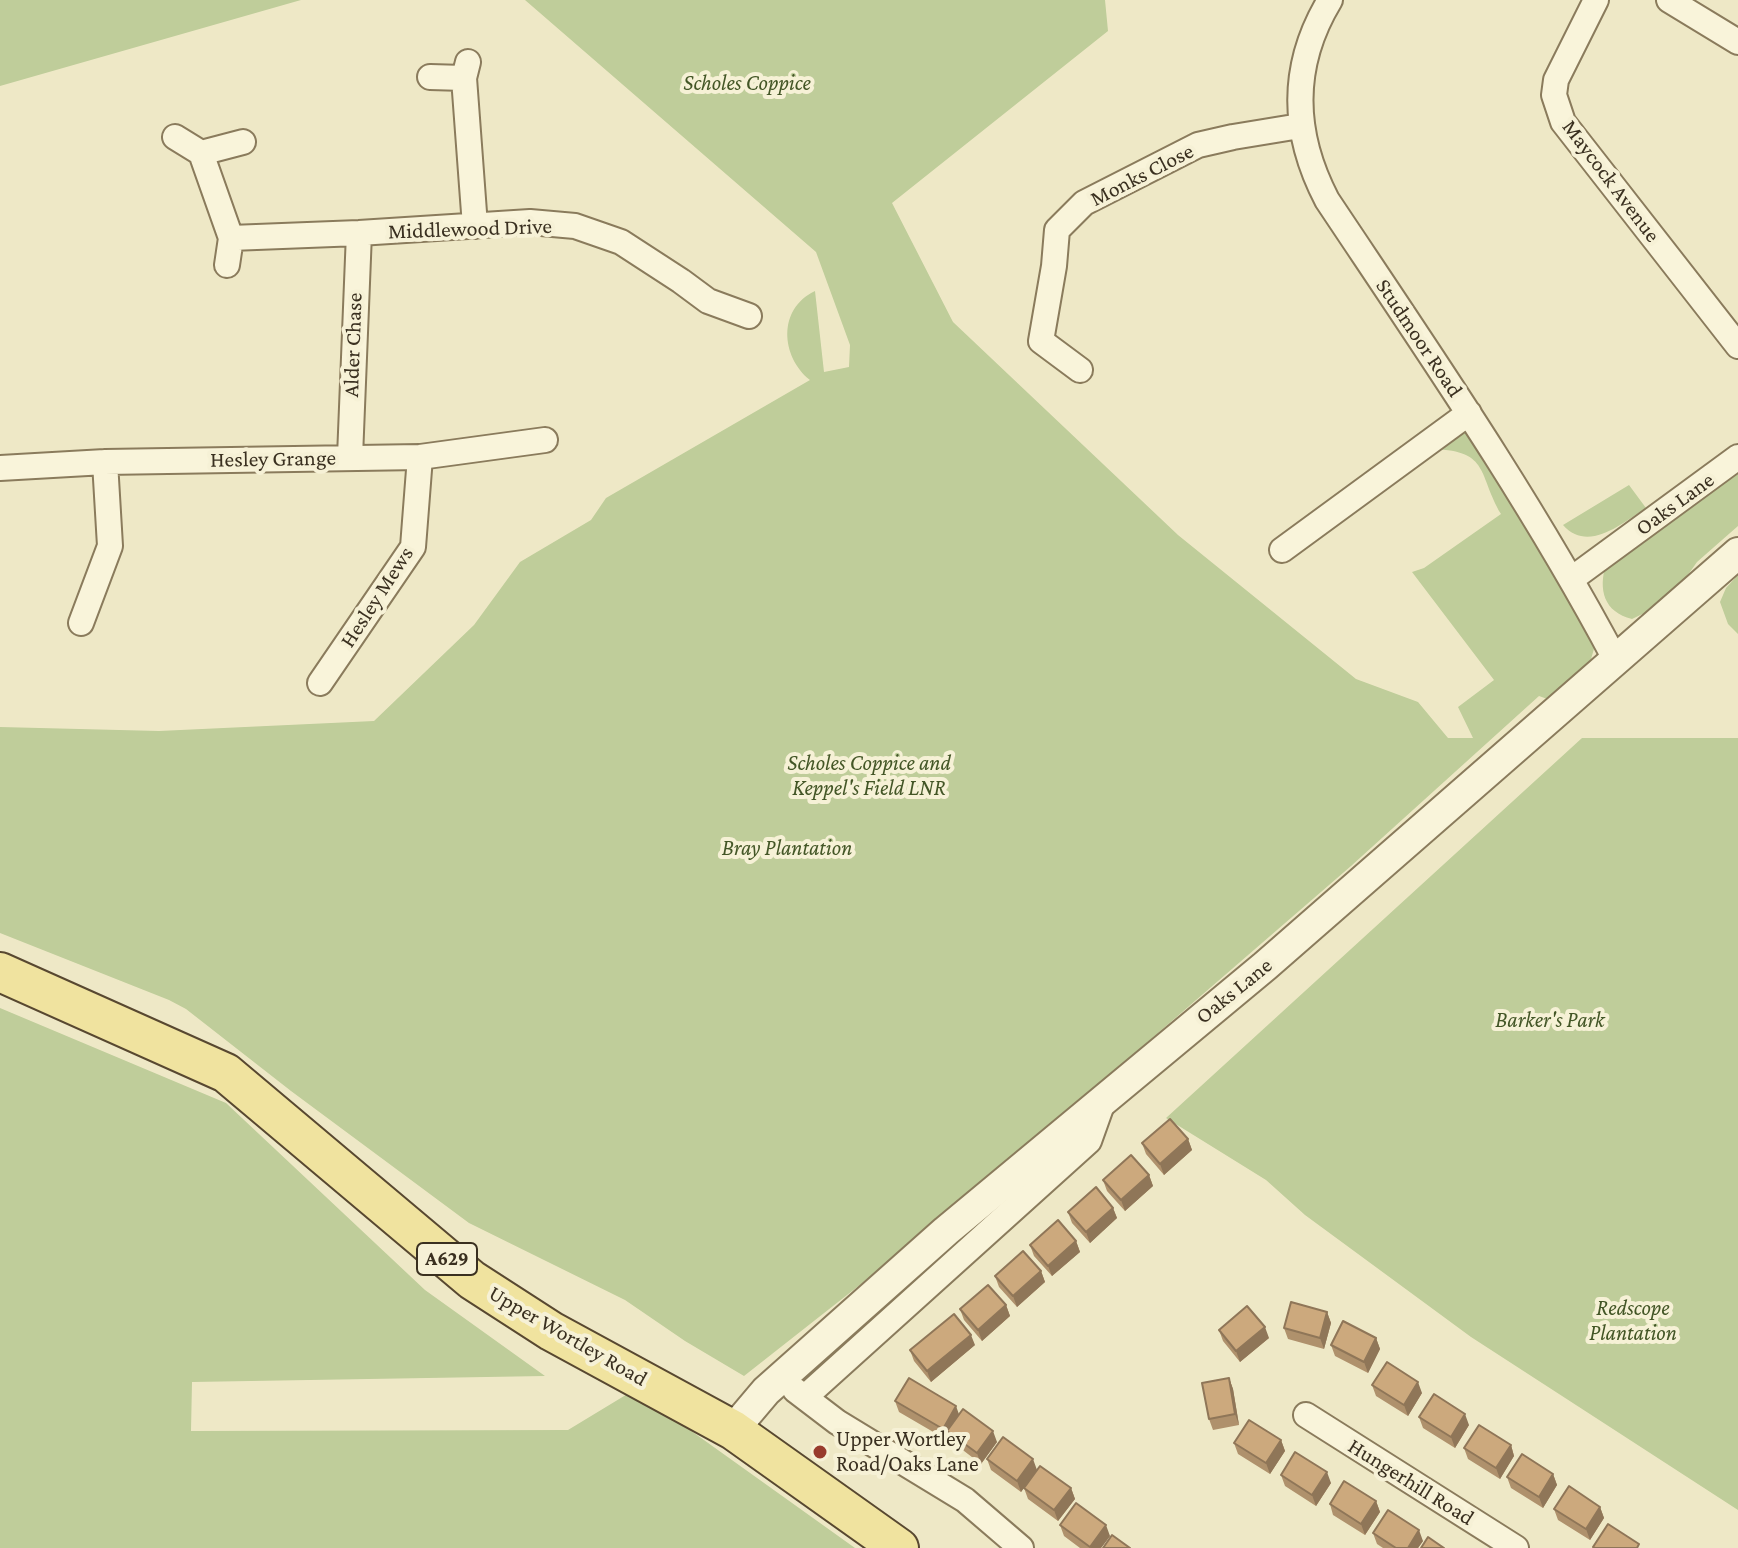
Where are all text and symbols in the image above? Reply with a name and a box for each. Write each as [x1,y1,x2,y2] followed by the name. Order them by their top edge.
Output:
[683,70,811,96] park label: Scholes Coppice
[1556,114,1666,248] street label: Maycock Avenue
[1086,138,1198,212] street label: Monks Close
[388,213,552,245] street label: Middlewood Drive
[1370,274,1468,402] street label: Studmoor Road
[338,292,368,398] street label: Alder Chase
[210,445,336,473] street label: Hesley Grange
[1631,467,1719,541] street label: Oaks Lane
[335,542,419,652] street label: Hesley Mews
[787,750,951,802] park label: Scholes Coppice and Keppel's Field LNR
[722,835,852,861] park label: Bray Plantation
[1190,952,1278,1030] street label: Oaks Lane
[1495,1007,1605,1033] park label: Barker's Park
[417,1243,477,1275] road number: A629
[484,1280,652,1392] street label: Upper Wortley Road
[1589,1295,1677,1346] park label: Redscope Plantation
[836,1426,979,1478] place label: Upper Wortley Road/Oaks Lane
[1343,1433,1479,1531] street label: Hungerhill Road
[811,1443,829,1461] marker: Upper Wortley Road/Oaks Lane

